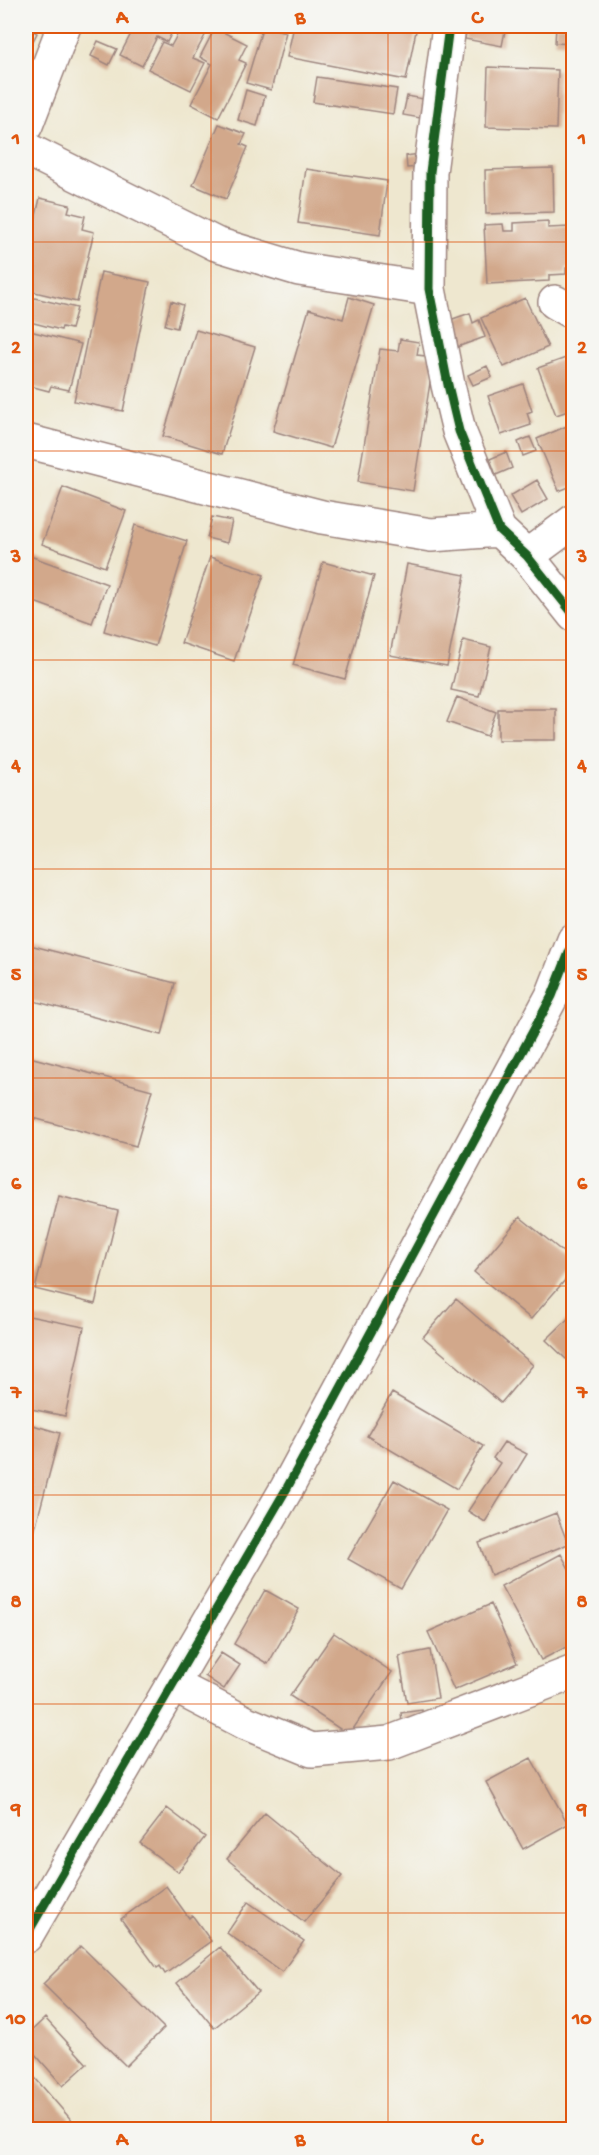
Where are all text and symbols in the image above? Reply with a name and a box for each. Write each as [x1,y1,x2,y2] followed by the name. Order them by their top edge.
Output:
[115,8,130,31] text: A
[294,8,306,31] text: B
[471,8,485,31] text: C
[11,129,20,152] text: 1
[577,129,586,152] text: 1
[11,338,21,361] text: 2
[577,338,587,361] text: 2
[10,547,21,570] text: 3
[576,547,587,570] text: 3
[10,756,21,779] text: 4
[576,756,587,779] text: 4
[11,965,22,988] text: 5
[577,965,588,988] text: 5
[11,1174,22,1197] text: 6
[577,1174,588,1197] text: 6
[10,1383,23,1406] text: 7
[576,1383,589,1406] text: 7
[11,1592,22,1615] text: 8
[577,1592,588,1615] text: 8
[10,1800,21,1823] text: 9
[576,1800,587,1823] text: 9
[5,2009,26,2032] text: 10
[571,2009,592,2032] text: 10
[115,2130,130,2153] text: A
[294,2130,306,2153] text: B
[471,2130,485,2153] text: C

